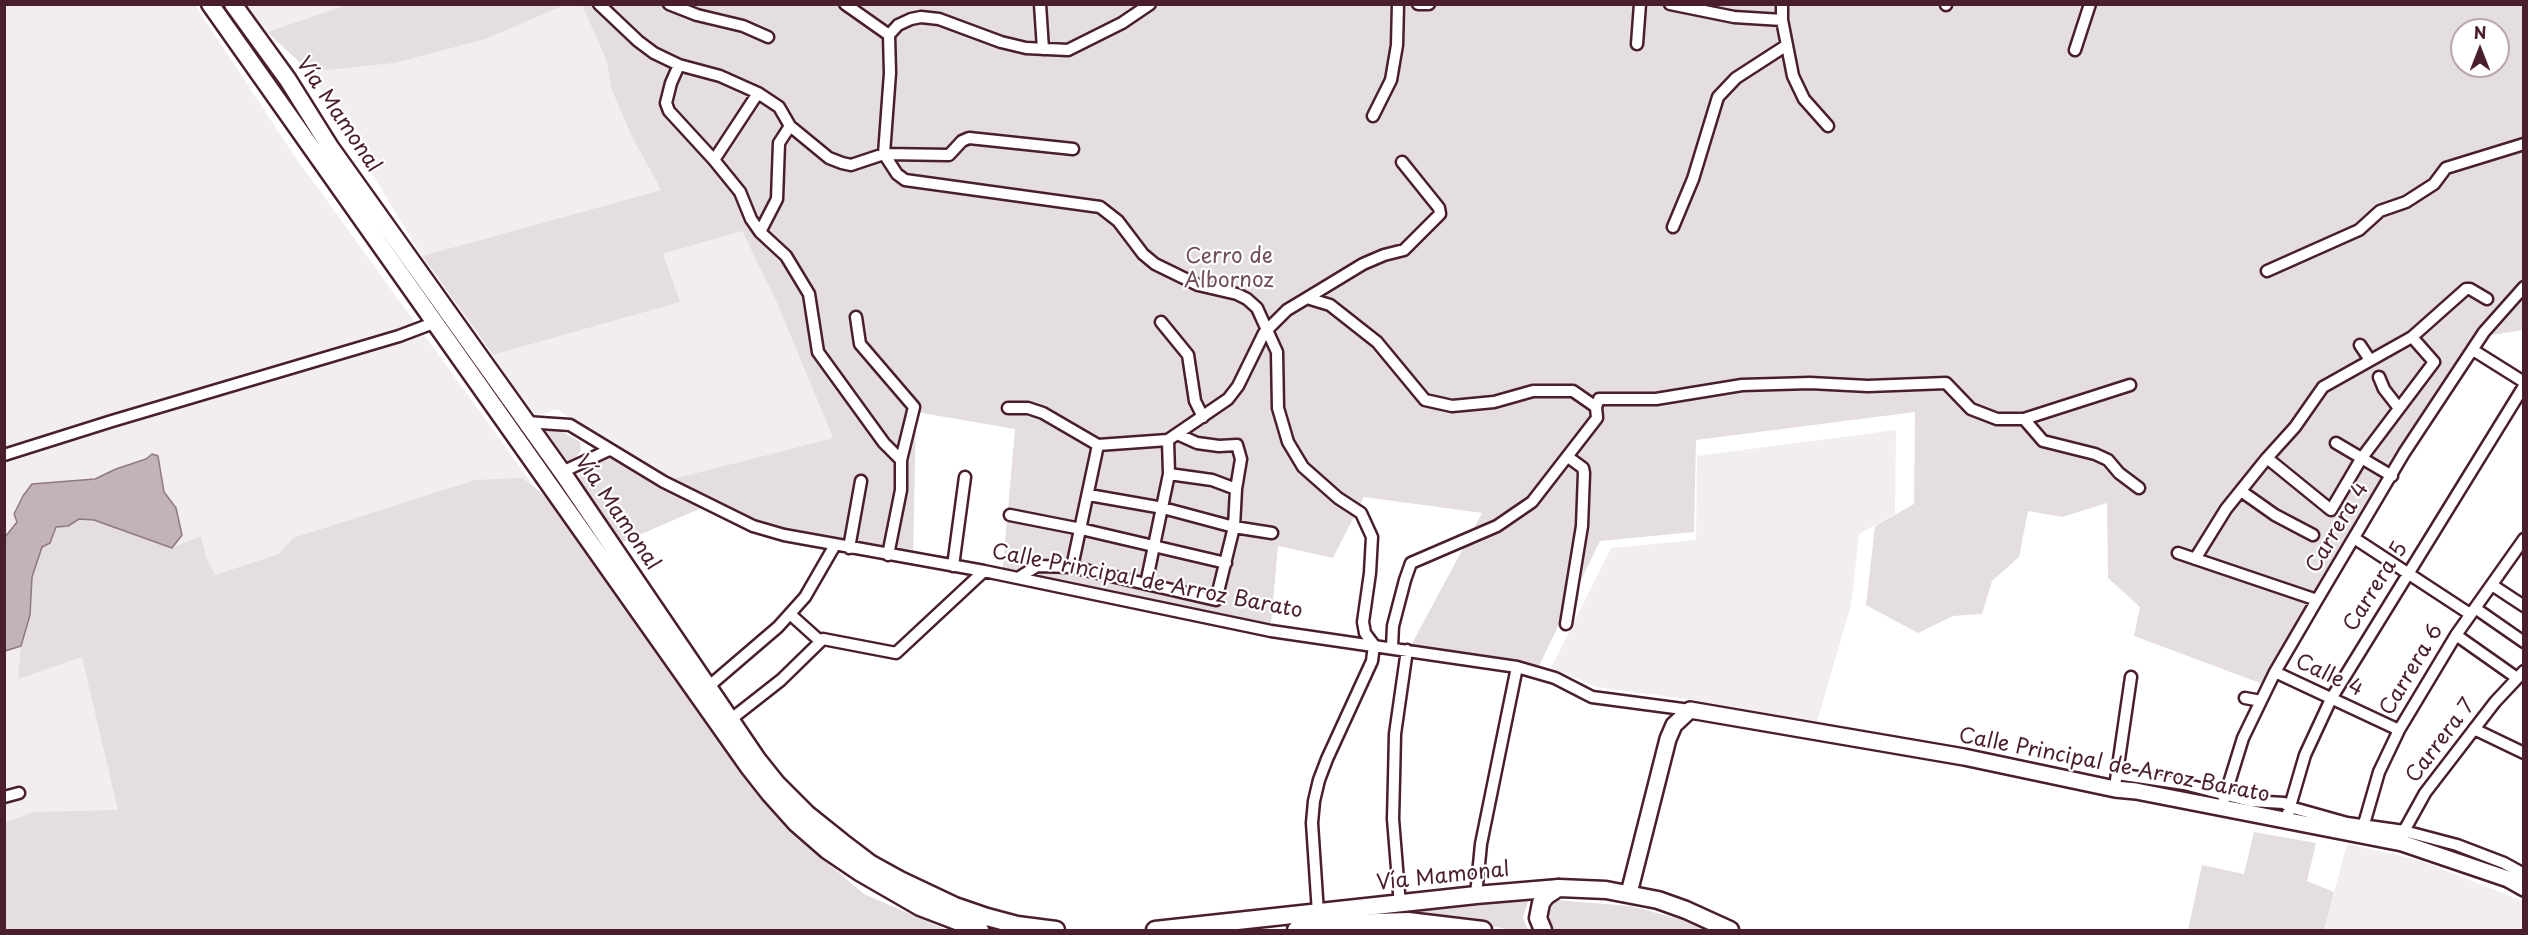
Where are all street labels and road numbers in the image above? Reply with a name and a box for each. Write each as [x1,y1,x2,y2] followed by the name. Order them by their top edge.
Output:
[290,53,386,177] street label: Vía Mamonal
[569,451,665,575] street label: Vía Mamonal
[2301,478,2375,578] street label: Carrera 4
[2339,538,2413,636] street label: Carrera 5
[989,539,1305,625] street label: Calle Principal de Arroz Barato
[2375,620,2449,720] street label: Carrera 6
[2291,649,2367,703] street label: Calle 4
[2401,694,2481,788] street label: Carrera 7
[1956,723,2272,809] street label: Calle Principal de Arroz Barato
[1375,857,1511,897] street label: Vía Mamonal

